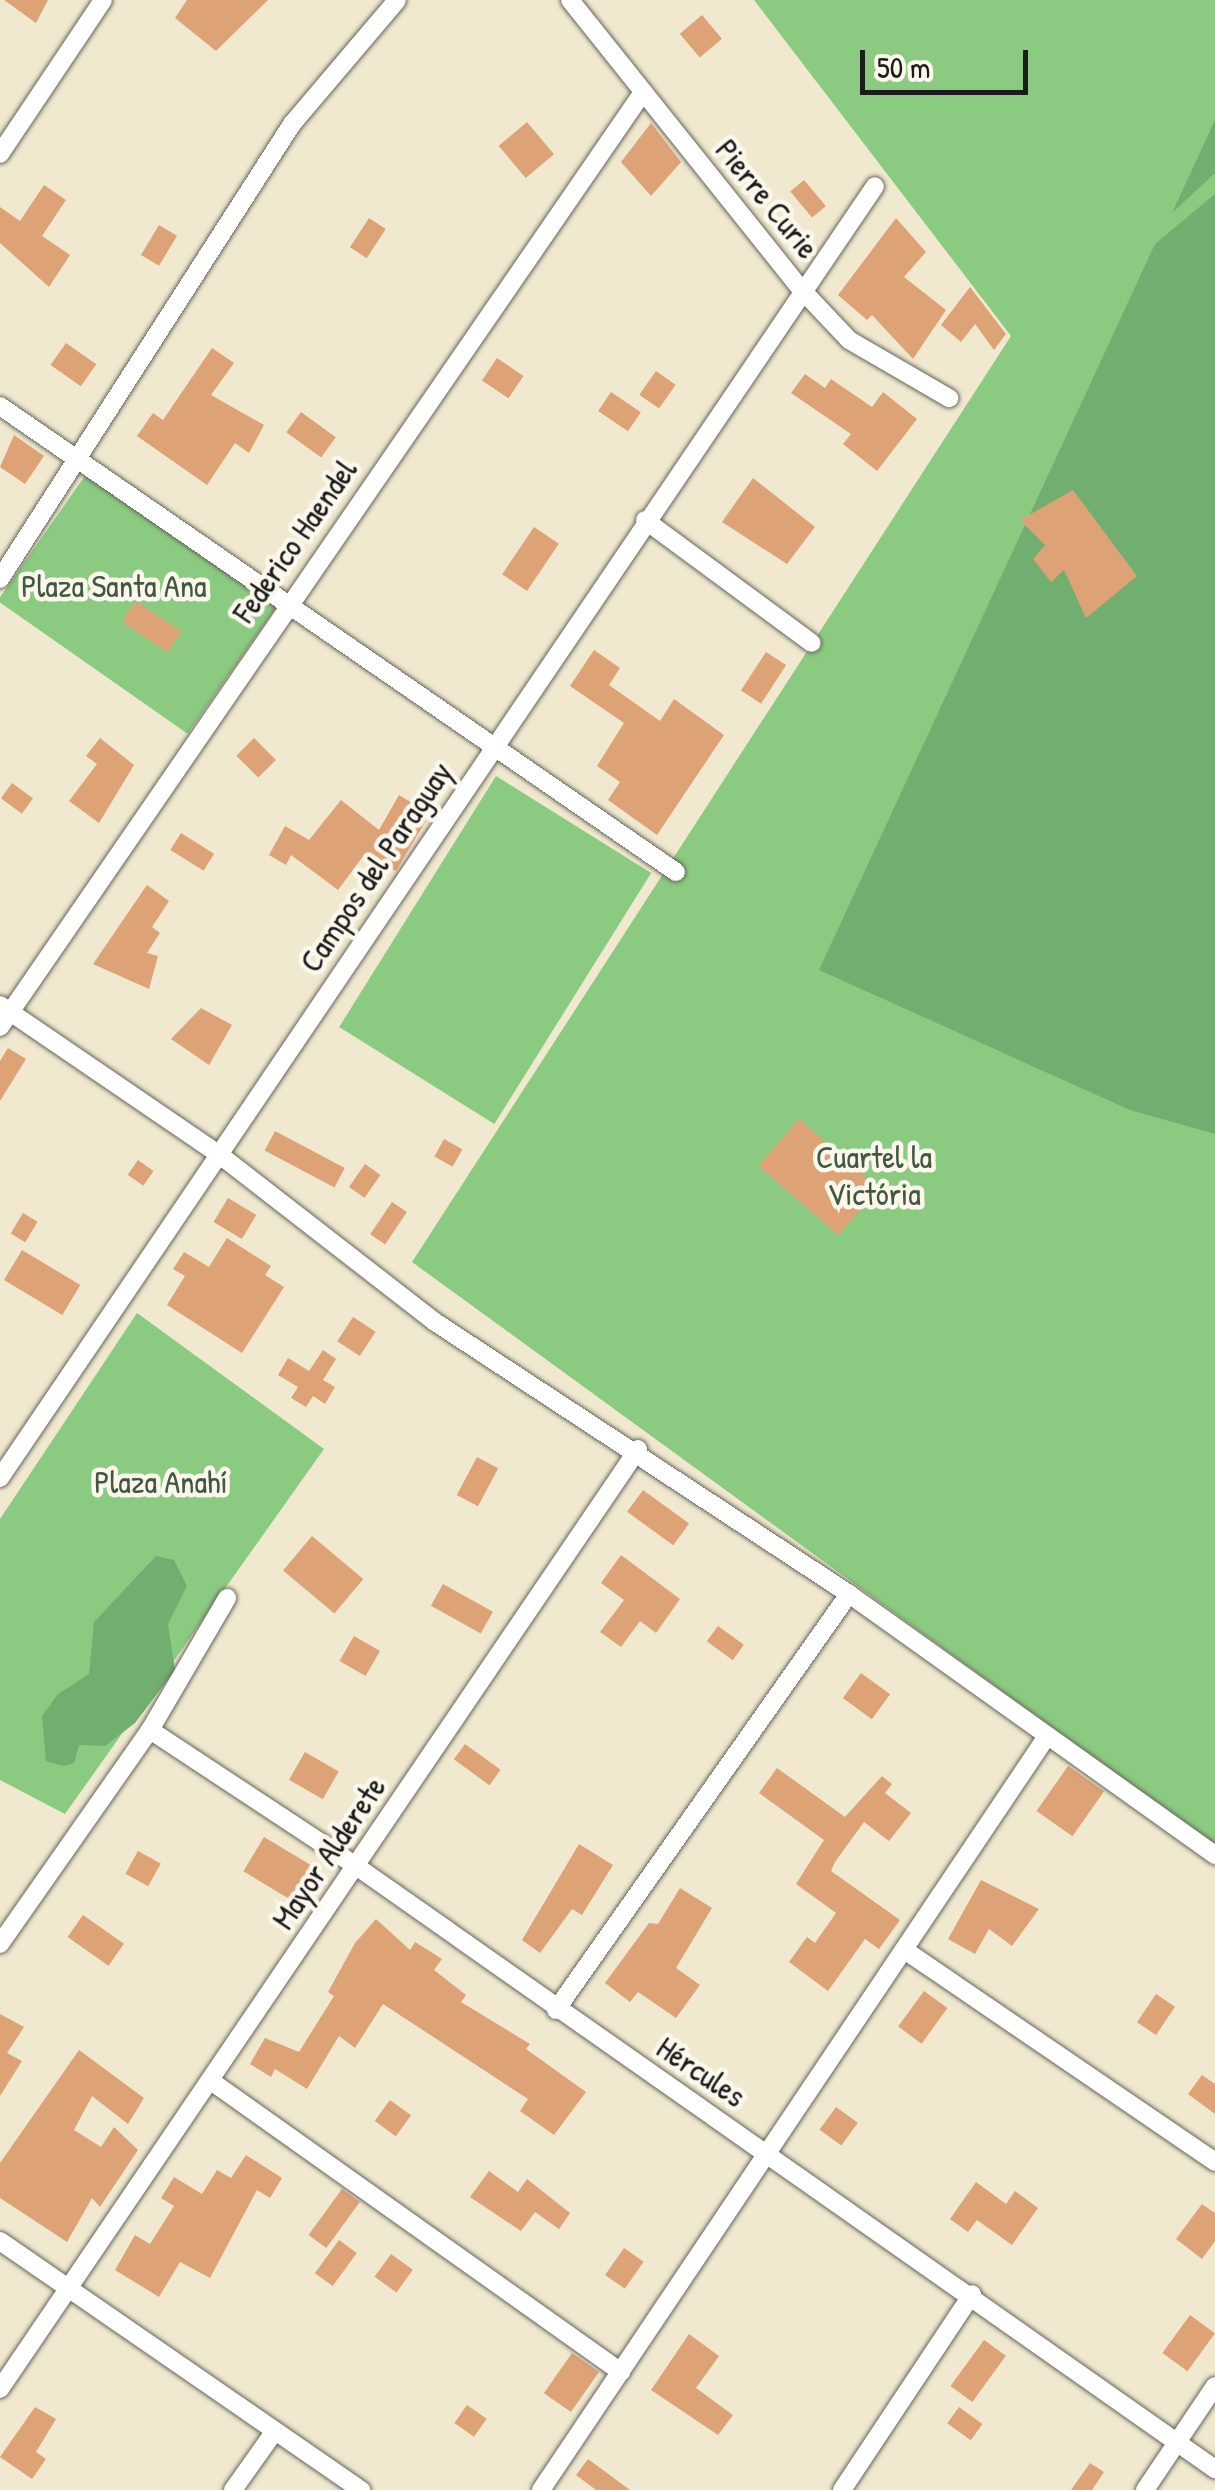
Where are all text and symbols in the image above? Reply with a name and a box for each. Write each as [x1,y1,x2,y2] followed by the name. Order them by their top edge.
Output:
[865,30,1032,92] scale bar
[877,47,930,87] text: 50 m
[707,132,827,266] street label: Pierre Curie
[225,452,365,630] street label: Federico Haendel
[21,567,207,605] park label: Plaza Santa Ana
[292,755,460,979] street label: Campos del Paraguay
[816,1139,932,1214] park label: Cuartel la Victória
[94,1463,228,1501] park label: Plaza Anahí
[264,1769,394,1937] street label: Mayor Alderete
[649,2028,753,2116] street label: Hércules

